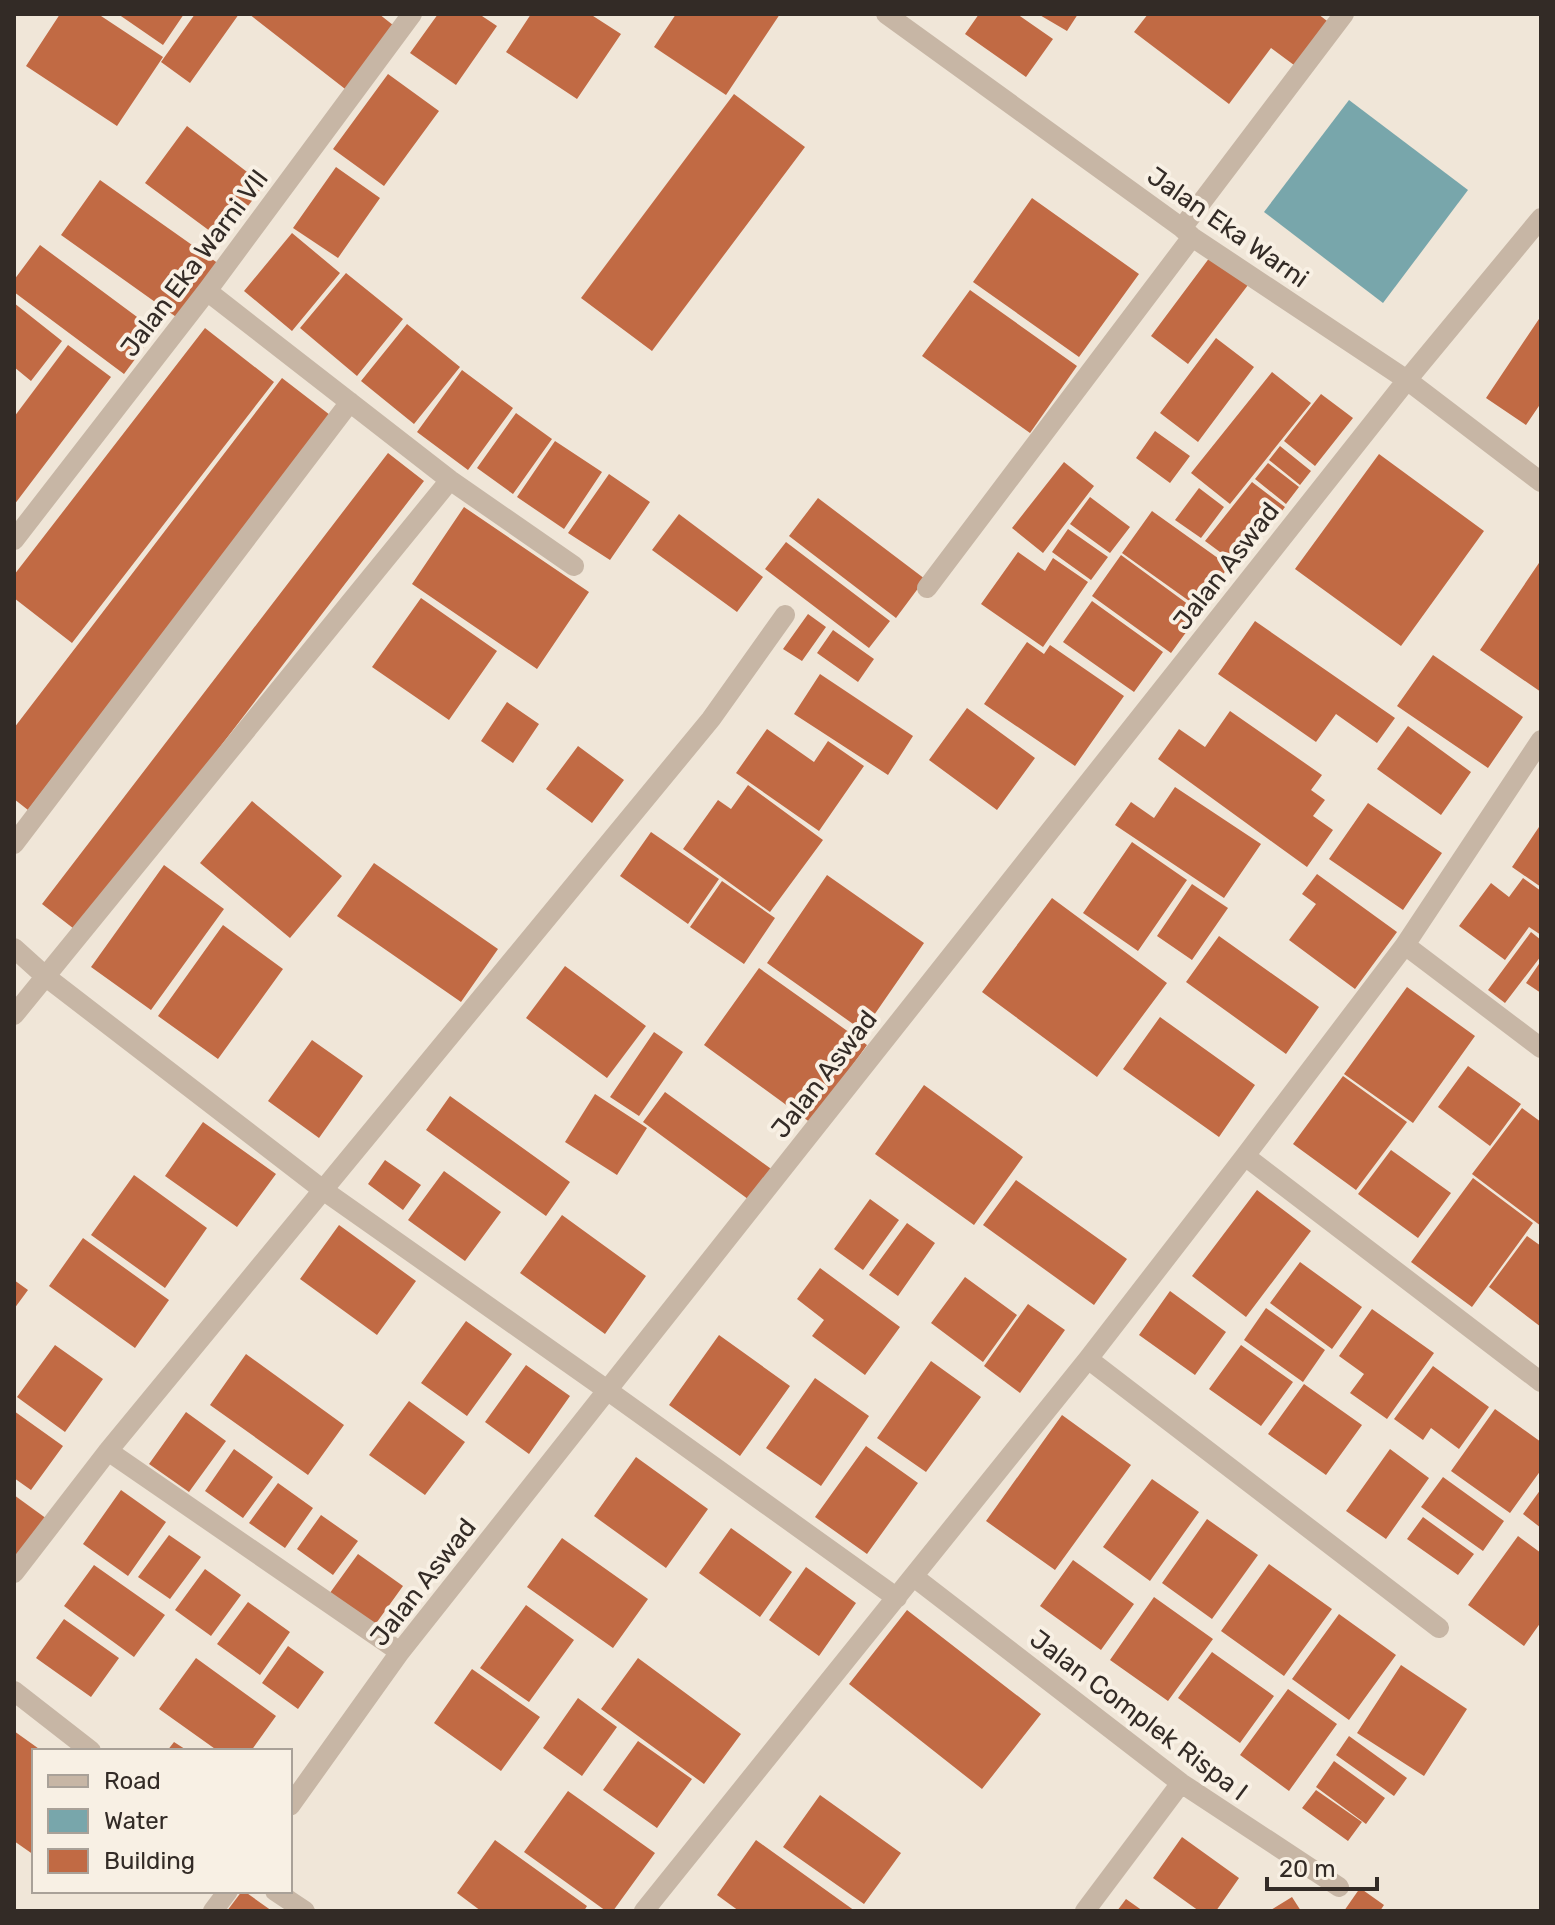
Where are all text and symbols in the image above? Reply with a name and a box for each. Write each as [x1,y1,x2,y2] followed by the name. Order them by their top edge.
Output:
[1141,160,1314,294] street label: Jalan Eka Warni
[114,164,275,363] street label: Jalan Eka Warni VII
[1167,496,1286,636] street label: Jalan Aswad
[765,1004,884,1144] street label: Jalan Aswad
[364,1512,483,1652] street label: Jalan Aswad
[1024,1623,1254,1807] street label: Jalan Complek Rispa I
[32,1749,292,1893] legend
[104,1767,161,1795] text: Road
[104,1807,168,1835] text: Water
[1267,1841,1377,1891] scale bar
[104,1847,195,1875] text: Building
[1279,1855,1336,1883] text: 20 m

